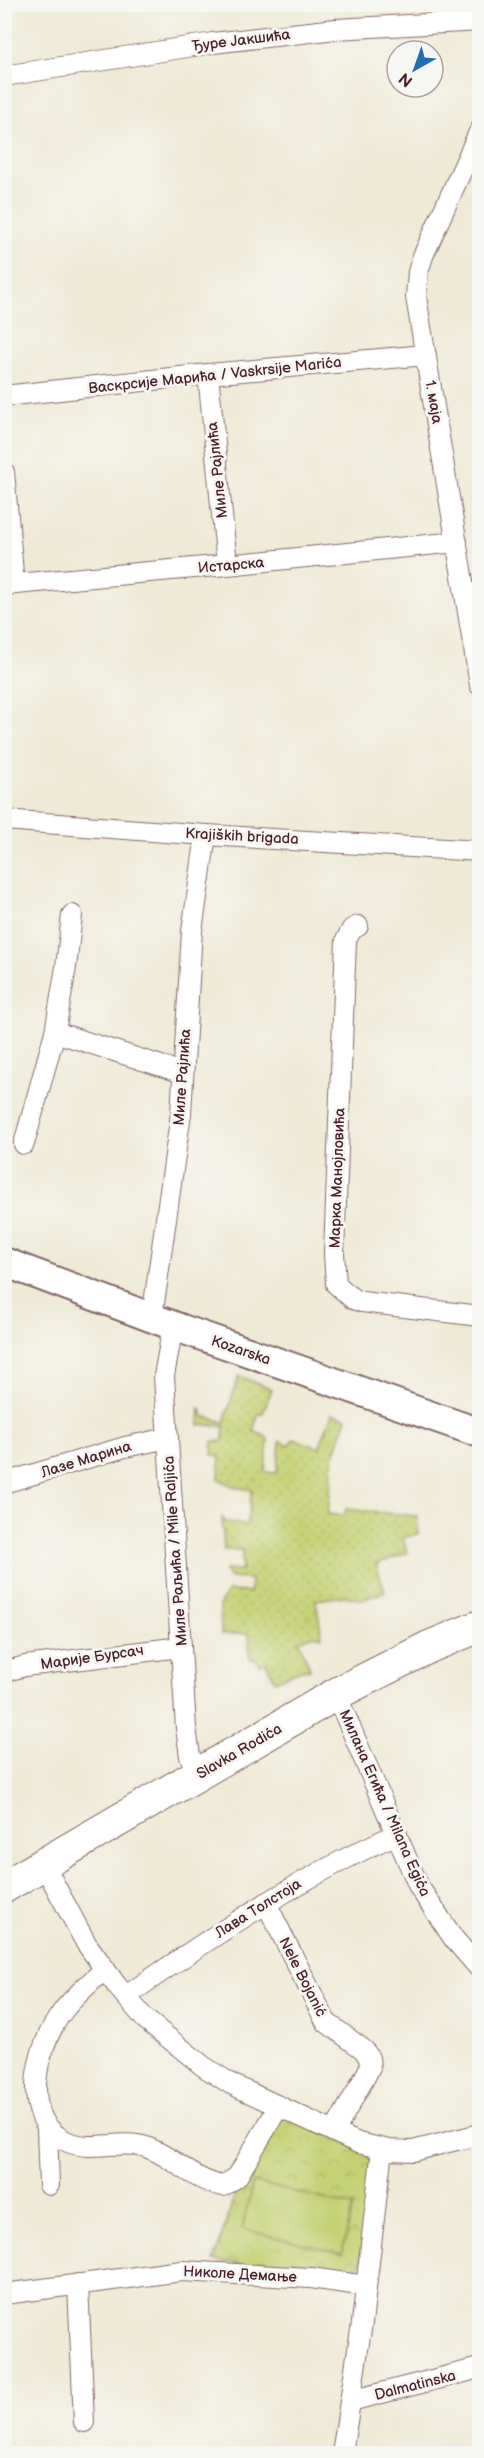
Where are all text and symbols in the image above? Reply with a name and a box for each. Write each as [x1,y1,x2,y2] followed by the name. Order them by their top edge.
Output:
[191,25,292,56] street label: Ђуре Јакшића
[385,39,445,99] north arrow
[396,68,417,90] text: N
[88,353,343,398] street label: Васкрсије Марића / Vaskrsije Marića
[420,379,447,425] street label: 1. маја
[203,421,232,519] street label: Миле Рајлића
[197,553,265,578] street label: Истарска
[185,824,299,849] street label: Krajiških brigada
[170,1028,195,1126] street label: Миле Рајлића
[326,1107,349,1249] street label: Марка Манојловића
[209,1331,273,1370] street label: Kozarska
[38,1437,134,1483] street label: Лазе Марина
[159,1455,192,1647] street label: Миле Раљића / Mile Raljića
[39,1641,145,1674] street label: Марије Бурсач
[335,1707,434,1900] street label: Милана Егића / Milana Egića
[193,1719,285,1784] street label: Slavka Rodića
[211,1874,305,1943] street label: Лава Толстоја
[274,1934,331,2020] street label: Nele Bojanić
[183,2262,297,2287] street label: Николе Демање
[373,2366,458,2405] street label: Dalmatinska

